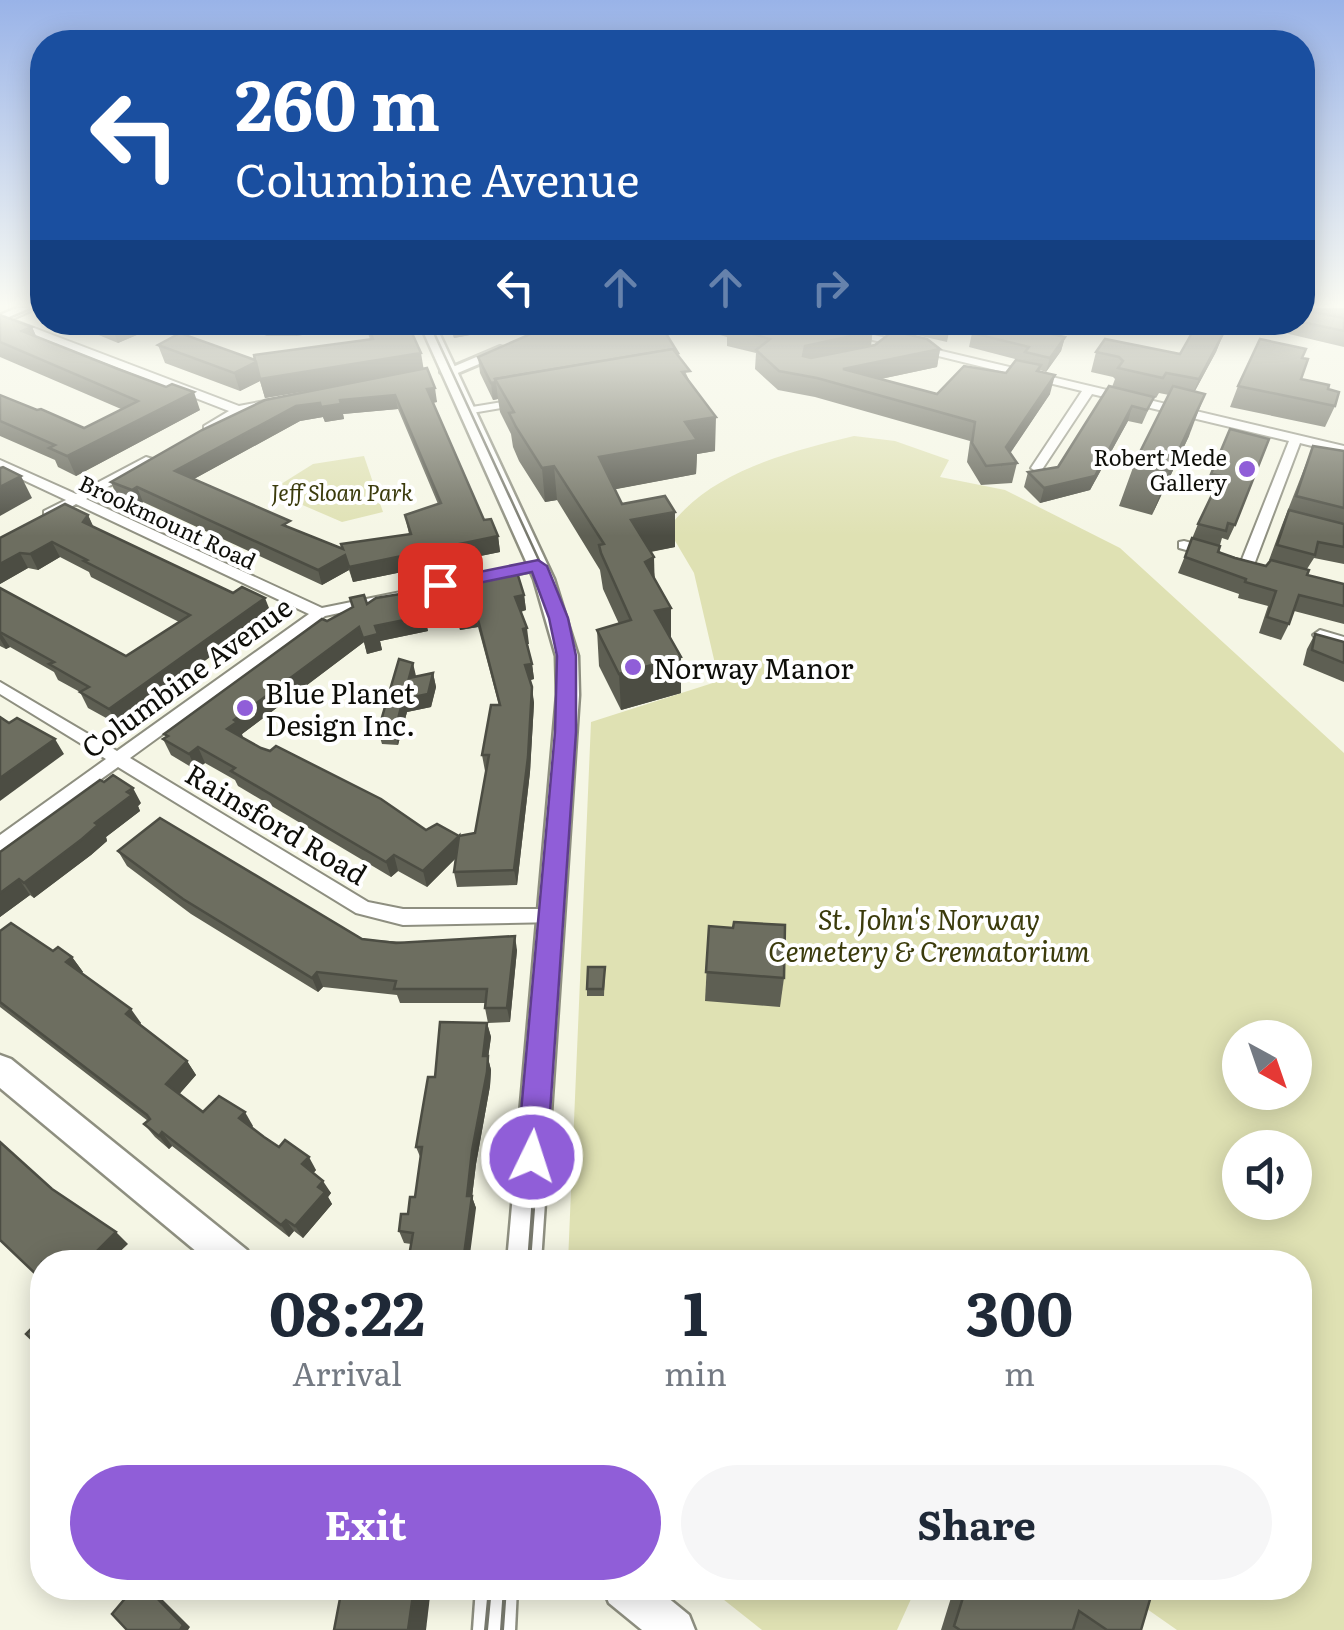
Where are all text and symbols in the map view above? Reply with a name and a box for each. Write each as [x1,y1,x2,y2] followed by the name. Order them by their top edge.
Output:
[235,49,440,153] text: 260 m
[70,70,200,200] icon: left
[235,144,640,211] text: Columbine Avenue
[488,260,543,315] icon: left
[593,260,648,315] icon: ahead
[698,260,753,315] icon: ahead
[803,260,858,315] icon: right
[1094,440,1227,498] place label: Robert Mede Gallery
[1236,458,1258,480] marker: Robert Mede Gallery
[74,465,262,577] street label: Brookmount Road
[271,475,413,508] park label: Jeff Sloan Park
[398,543,483,628] pin
[413,558,468,613] icon: arrive
[72,585,300,767] street label: Columbine Avenue
[653,646,854,688] place label: Norway Manor
[622,656,644,678] marker: Norway Manor
[265,671,416,745] place label: Blue Planet Design Inc.
[234,697,256,719] marker: Blue Planet Design Inc.
[178,752,376,894] street label: Rainsford Road
[768,897,1090,971] park label: St. John's Norway Cemetery & Crematorium
[1222,1020,1312,1110] north arrow
[1222,1020,1312,1220] map controls
[480,1105,584,1209] position arrow
[1222,1130,1312,1220] button: sound
[269,1265,425,1354] text: 08:22
[683,1265,708,1354] text: 1
[966,1265,1073,1354] text: 300
[292,1348,402,1396] text: Arrival
[664,1348,727,1396] text: min
[1004,1348,1035,1396] text: m
[70,1465,661,1580] button: Exit
[681,1465,1272,1580] button: Share

